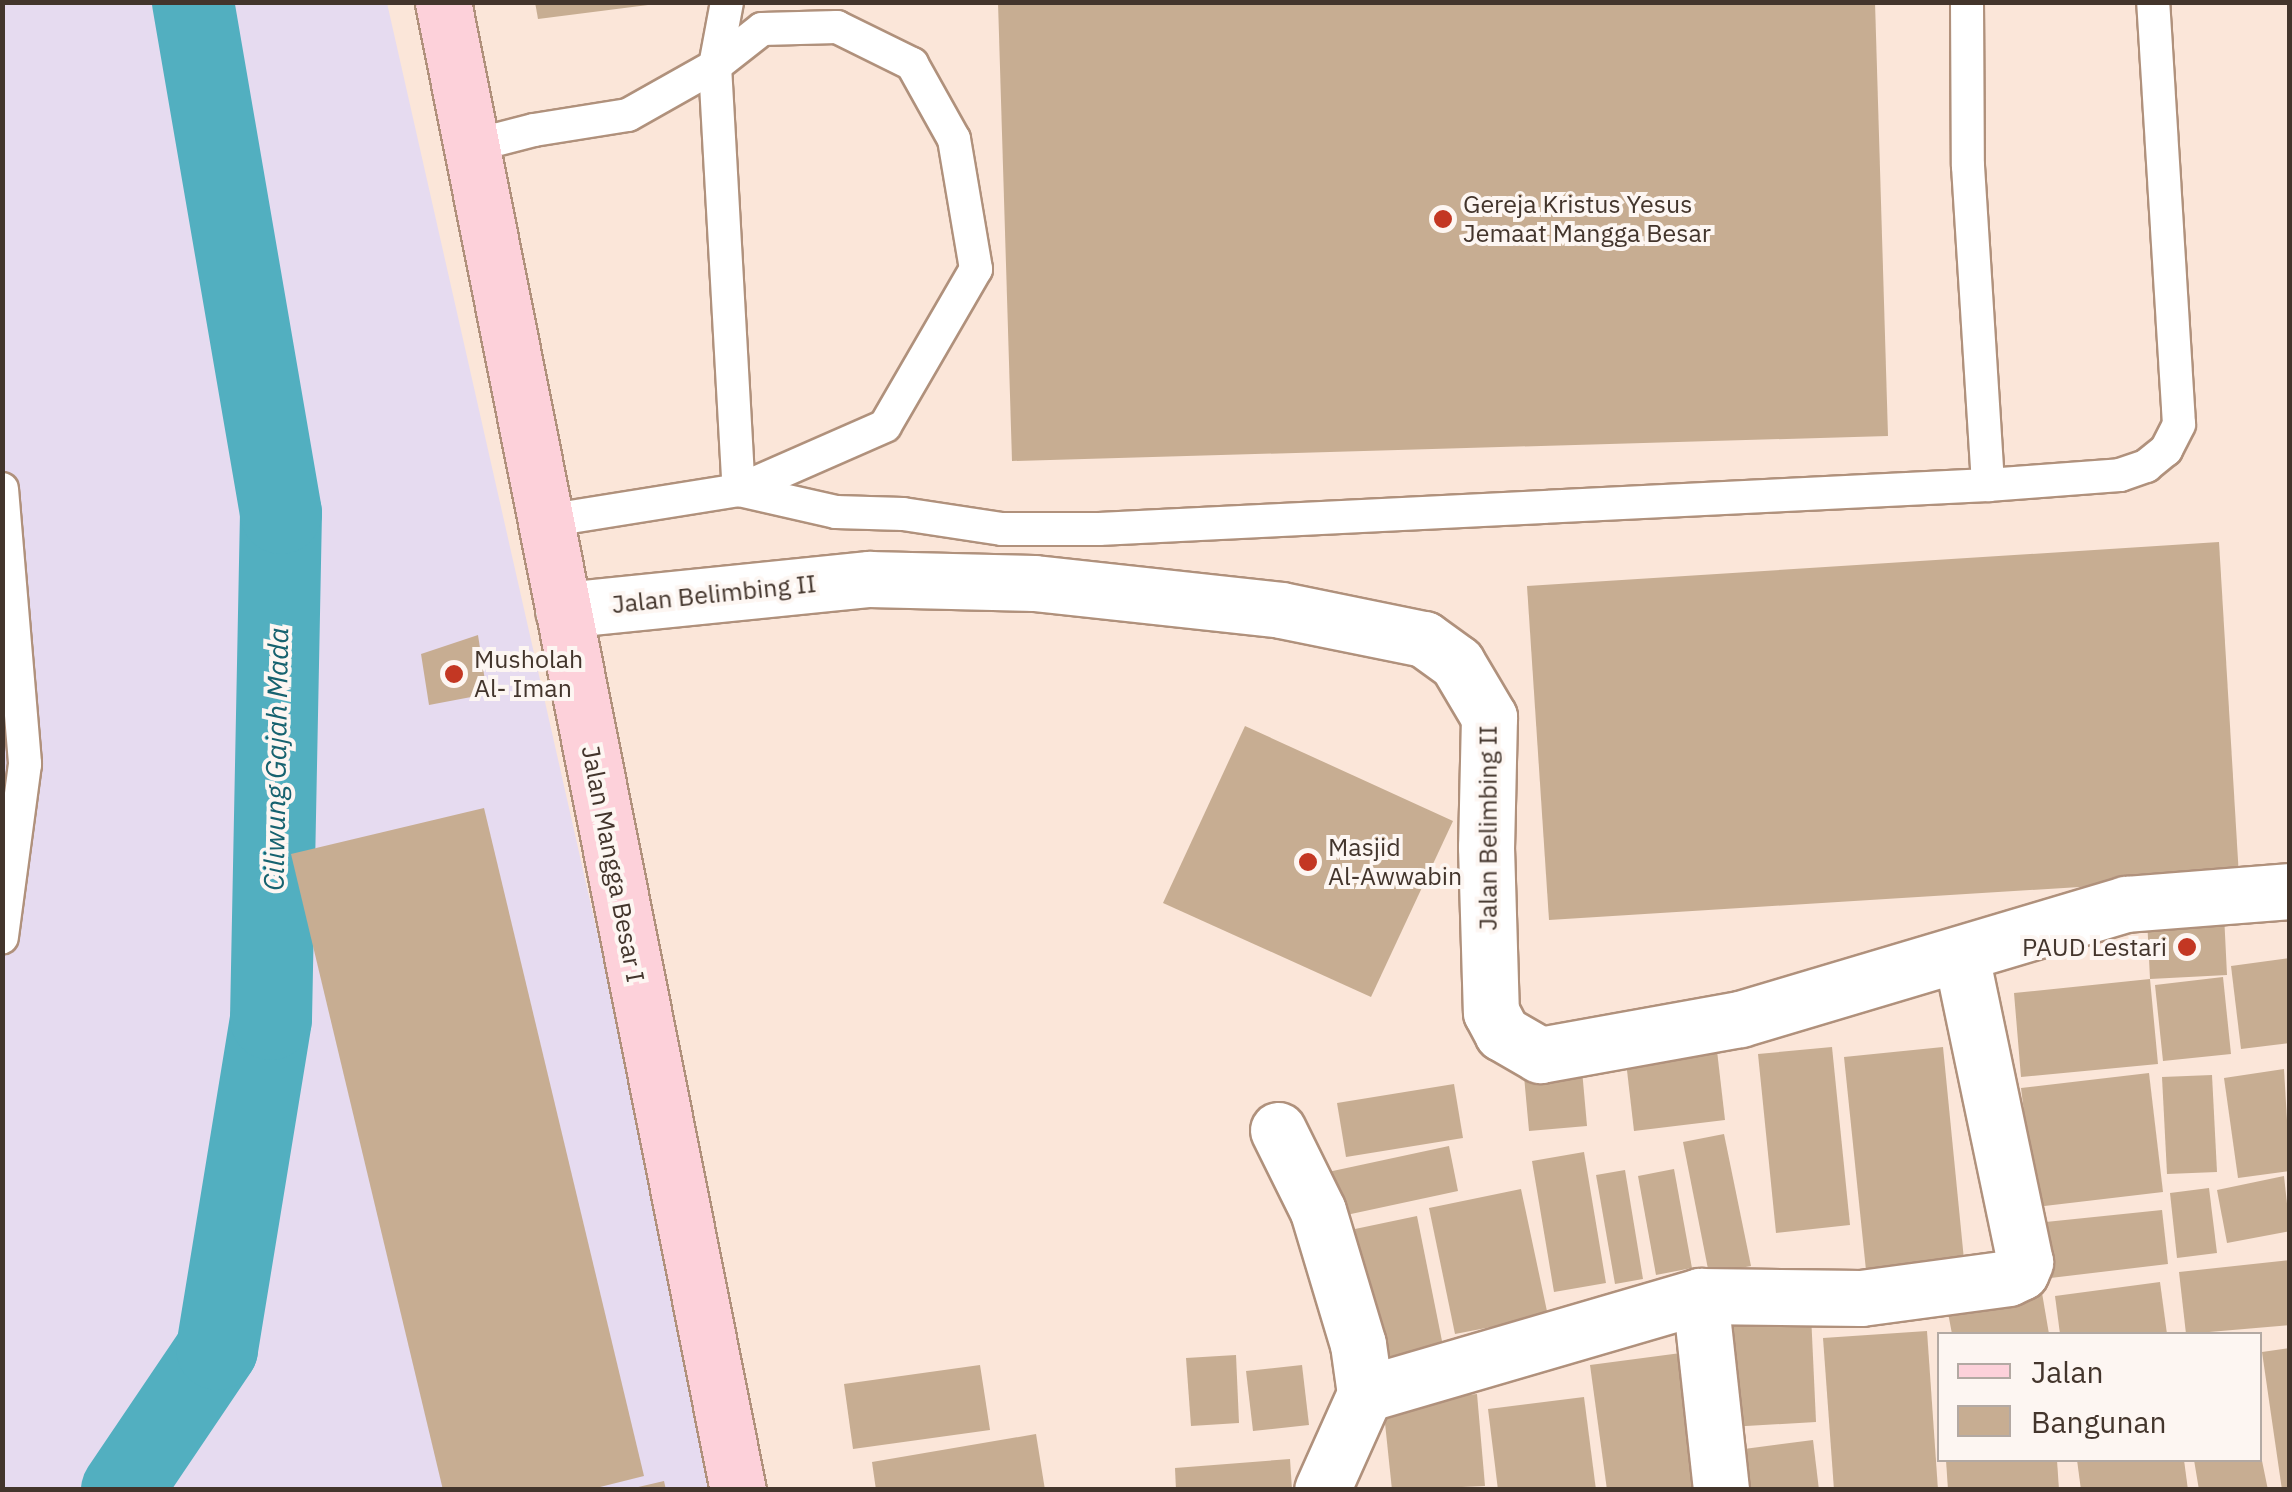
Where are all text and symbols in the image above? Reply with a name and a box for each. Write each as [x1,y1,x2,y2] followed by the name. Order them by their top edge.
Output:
[1463,190,1711,249] place label: Gereja Kristus Yesus Jemaat Mangga Besar
[1432,208,1454,230] marker: Gereja Kristus Yesus Jemaat Mangga Besar
[610,568,818,620] street label: Jalan Belimbing II
[257,627,295,891] water label: Ciliwung Gajah Mada
[474,645,583,704] place label: Musholah Al- Iman
[443,663,465,685] marker: Musholah Al- Iman
[1473,725,1503,931] street label: Jalan Belimbing II
[575,743,651,985] street label: Jalan Mangga Besar I
[1328,833,1462,892] place label: Masjid Al-Awwabin
[1297,851,1319,873] marker: Masjid Al-Awwabin
[2022,932,2167,962] place label: PAUD Lestari
[2176,936,2198,958] marker: PAUD Lestari
[1937,1332,2262,1462] legend
[2031,1352,2104,1391] text: Jalan
[2031,1402,2167,1441] text: Bangunan

